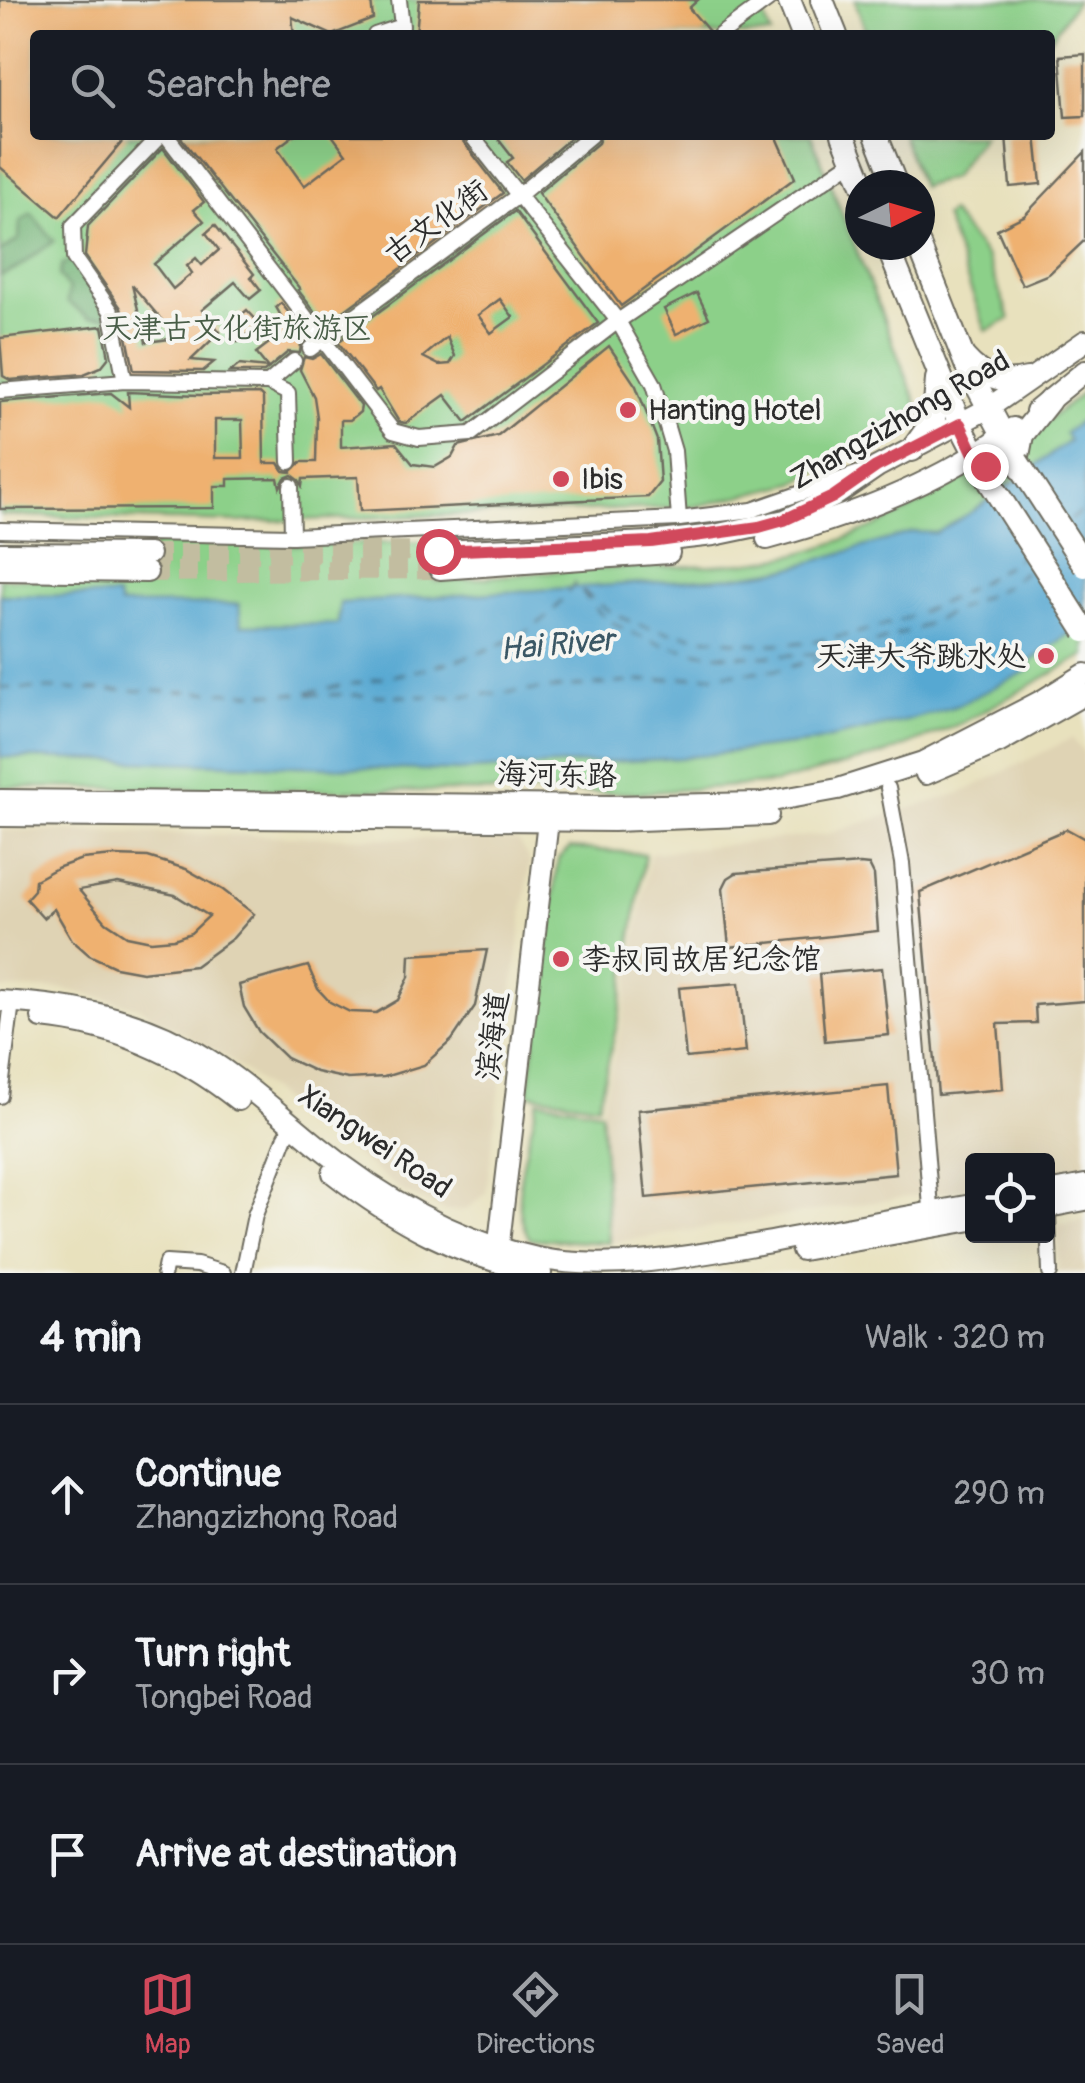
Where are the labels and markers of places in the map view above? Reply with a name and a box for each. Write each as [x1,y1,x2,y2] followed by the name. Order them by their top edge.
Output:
[648,392,822,429] place label: Hanting Hotel
[617,399,639,421] marker: Hanting Hotel
[581,461,623,498] place label: Ibis
[550,468,572,490] marker: Ibis
[816,638,1026,675] place label: 天津大爷跳水处
[1035,645,1057,667] marker: 天津大爷跳水处
[581,941,821,978] place label: 李叔同故居纪念馆
[550,948,572,970] marker: 李叔同故居纪念馆

